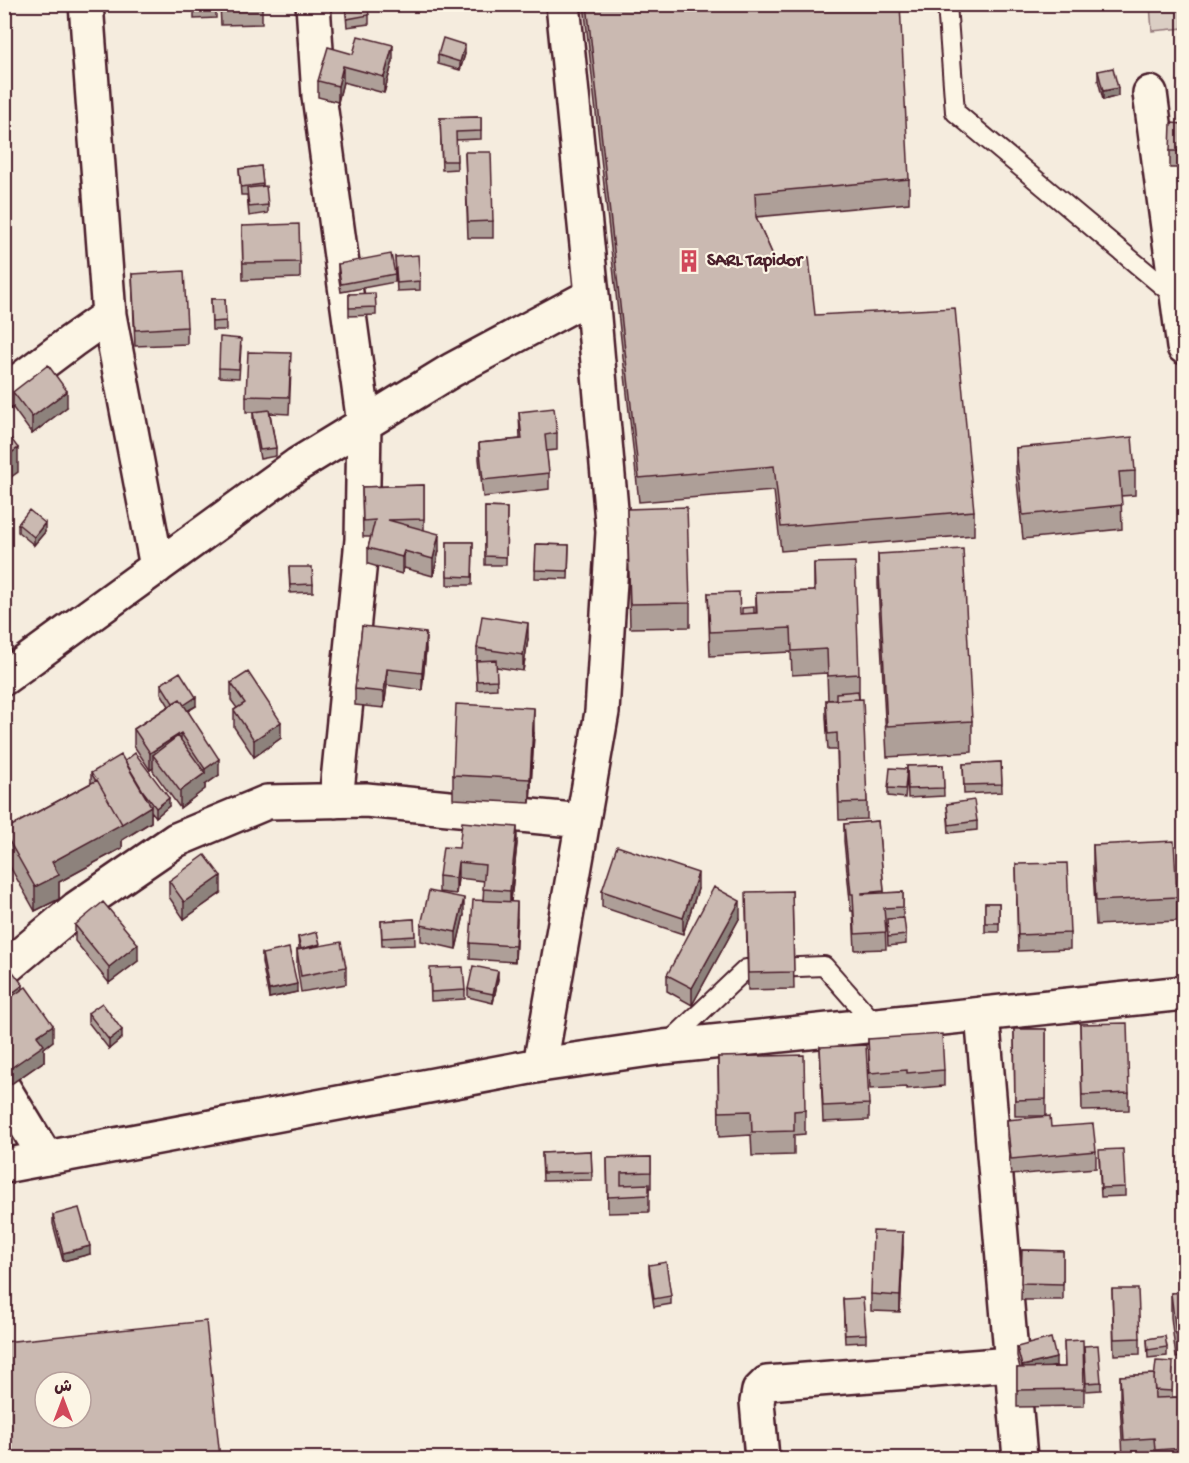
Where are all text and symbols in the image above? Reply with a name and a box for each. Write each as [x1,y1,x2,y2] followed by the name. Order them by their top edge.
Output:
[676,248,702,274] building icon: SARL Tapidor
[707,251,805,272] place label: SARL Tapidor
[33,1370,93,1430] north arrow
[54,1379,72,1398] text: ش

